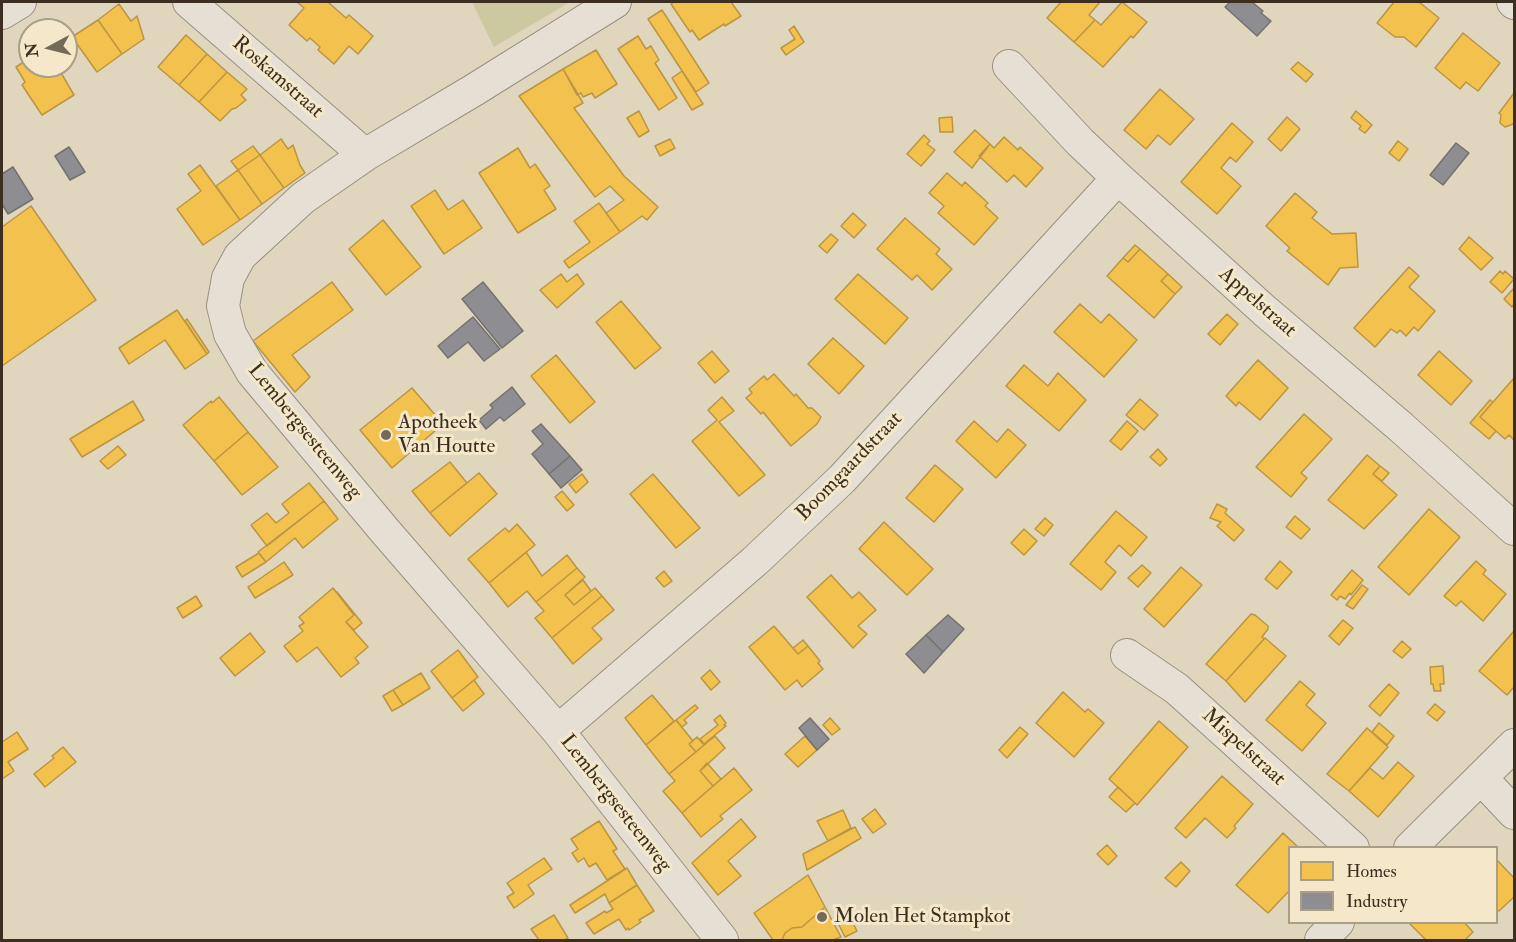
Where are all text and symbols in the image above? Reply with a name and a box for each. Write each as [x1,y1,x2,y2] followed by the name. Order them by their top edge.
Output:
[18,18,78,78] north arrow
[226,31,328,125] street label: Roskamstraat
[21,42,43,58] text: N
[1213,262,1301,344] street label: Appelstraat
[242,359,366,505] street label: Lembergsesteenweg
[792,407,908,527] street label: Boomgaardstraat
[398,410,495,460] place label: Apotheek Van Houtte
[379,428,393,442] marker: Apotheek Van Houtte
[1196,704,1290,792] street label: Mispelstraat
[554,730,676,878] street label: Lembergsesteenweg
[1288,846,1498,924] legend
[1346,860,1397,883] text: Homes
[1346,890,1407,913] text: Industry
[834,904,1011,930] place label: Molen Het Stampkot
[815,910,829,924] marker: Molen Het Stampkot

